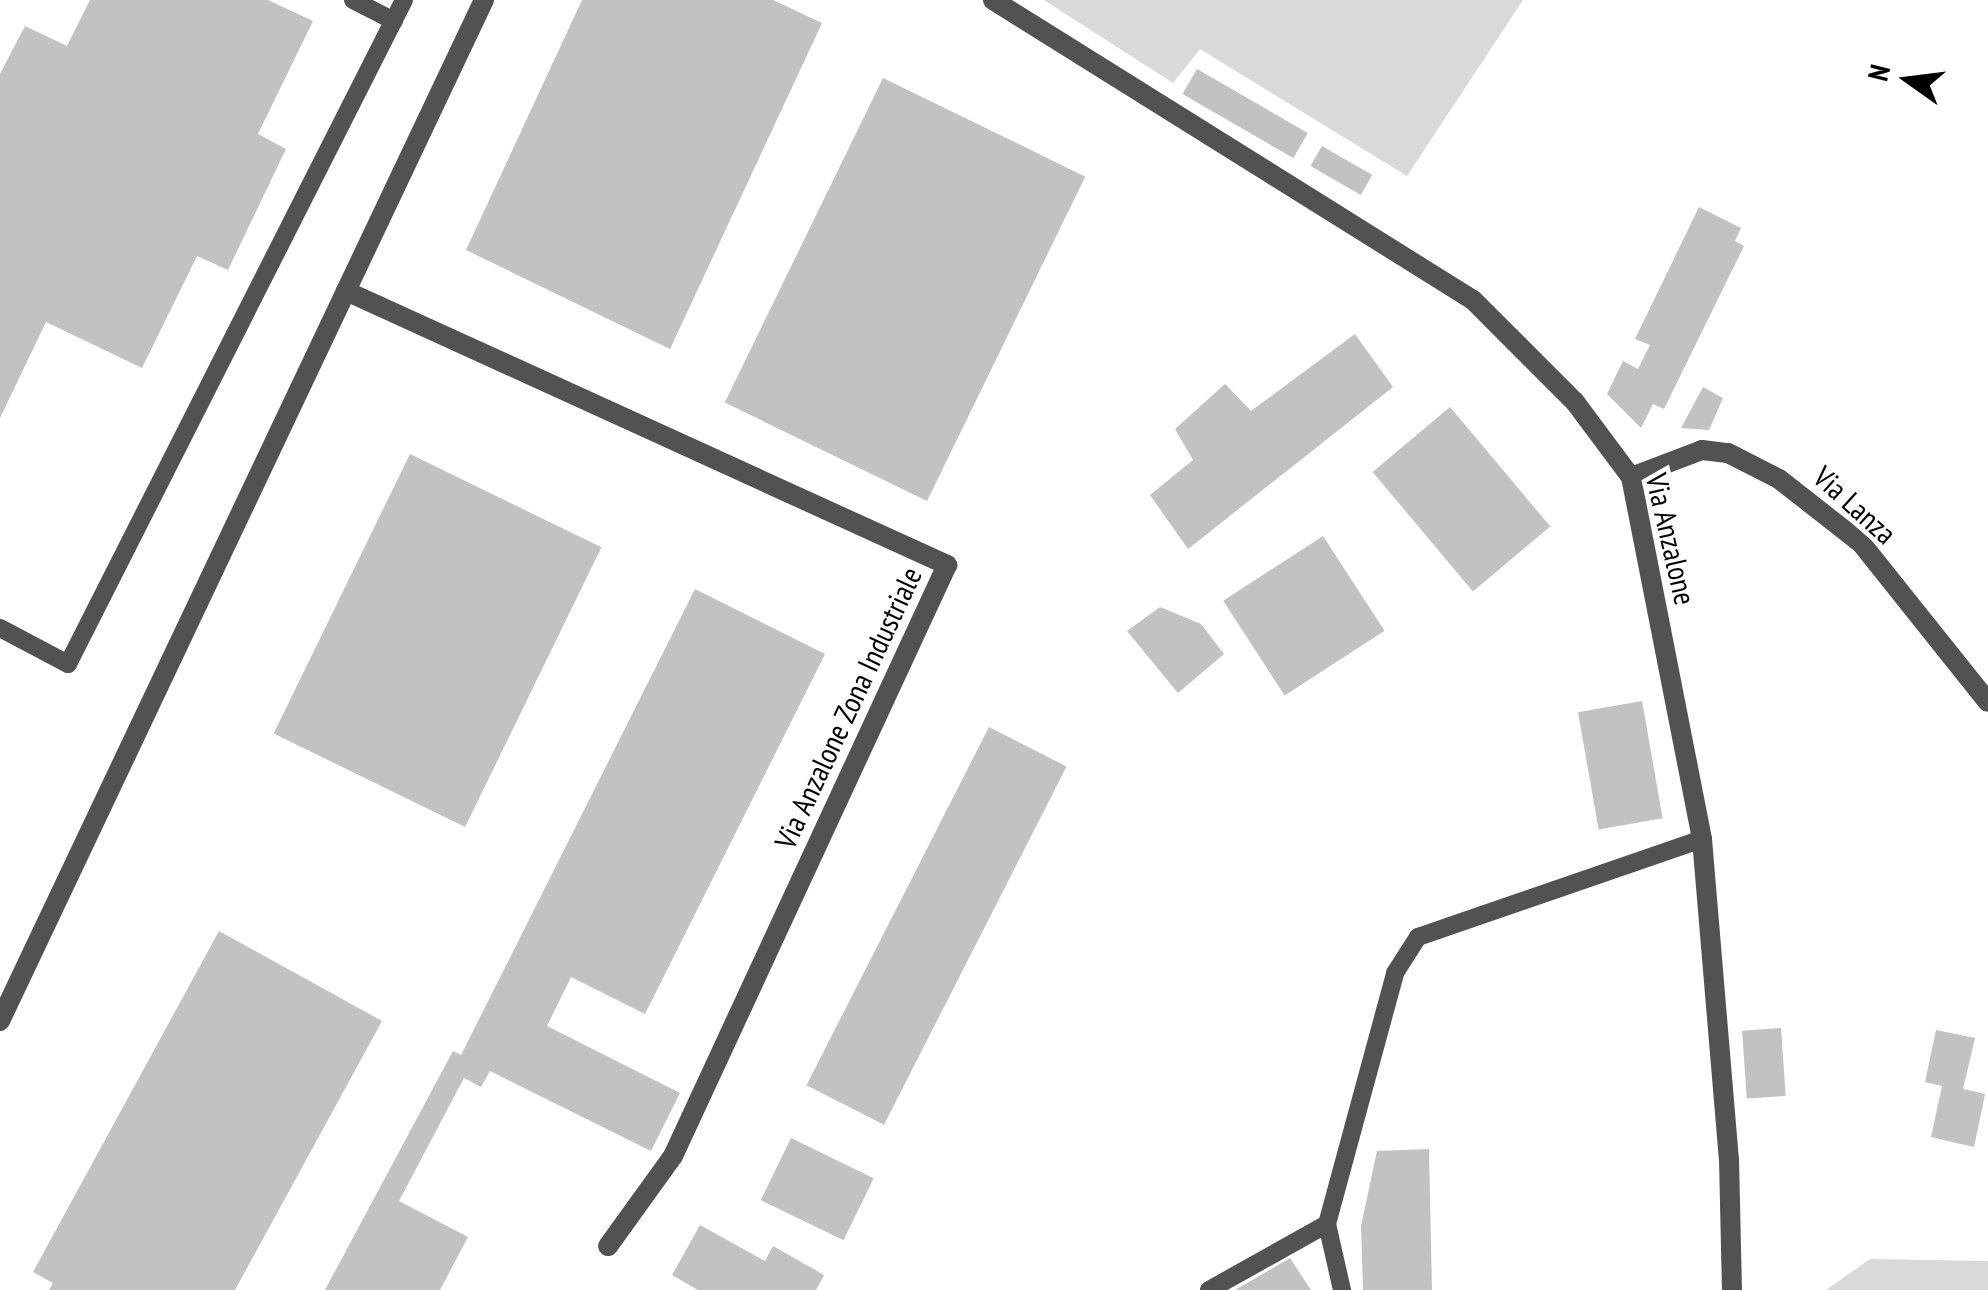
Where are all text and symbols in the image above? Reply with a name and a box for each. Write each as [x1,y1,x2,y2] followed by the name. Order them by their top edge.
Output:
[1858,30,1958,130] north arrow
[1859,61,1898,84] text: N
[1806,459,1904,551] street label: Via Lanza
[1638,469,1704,609] street label: Via Anzalone
[767,561,929,855] street label: Via Anzalone Zona Industriale

